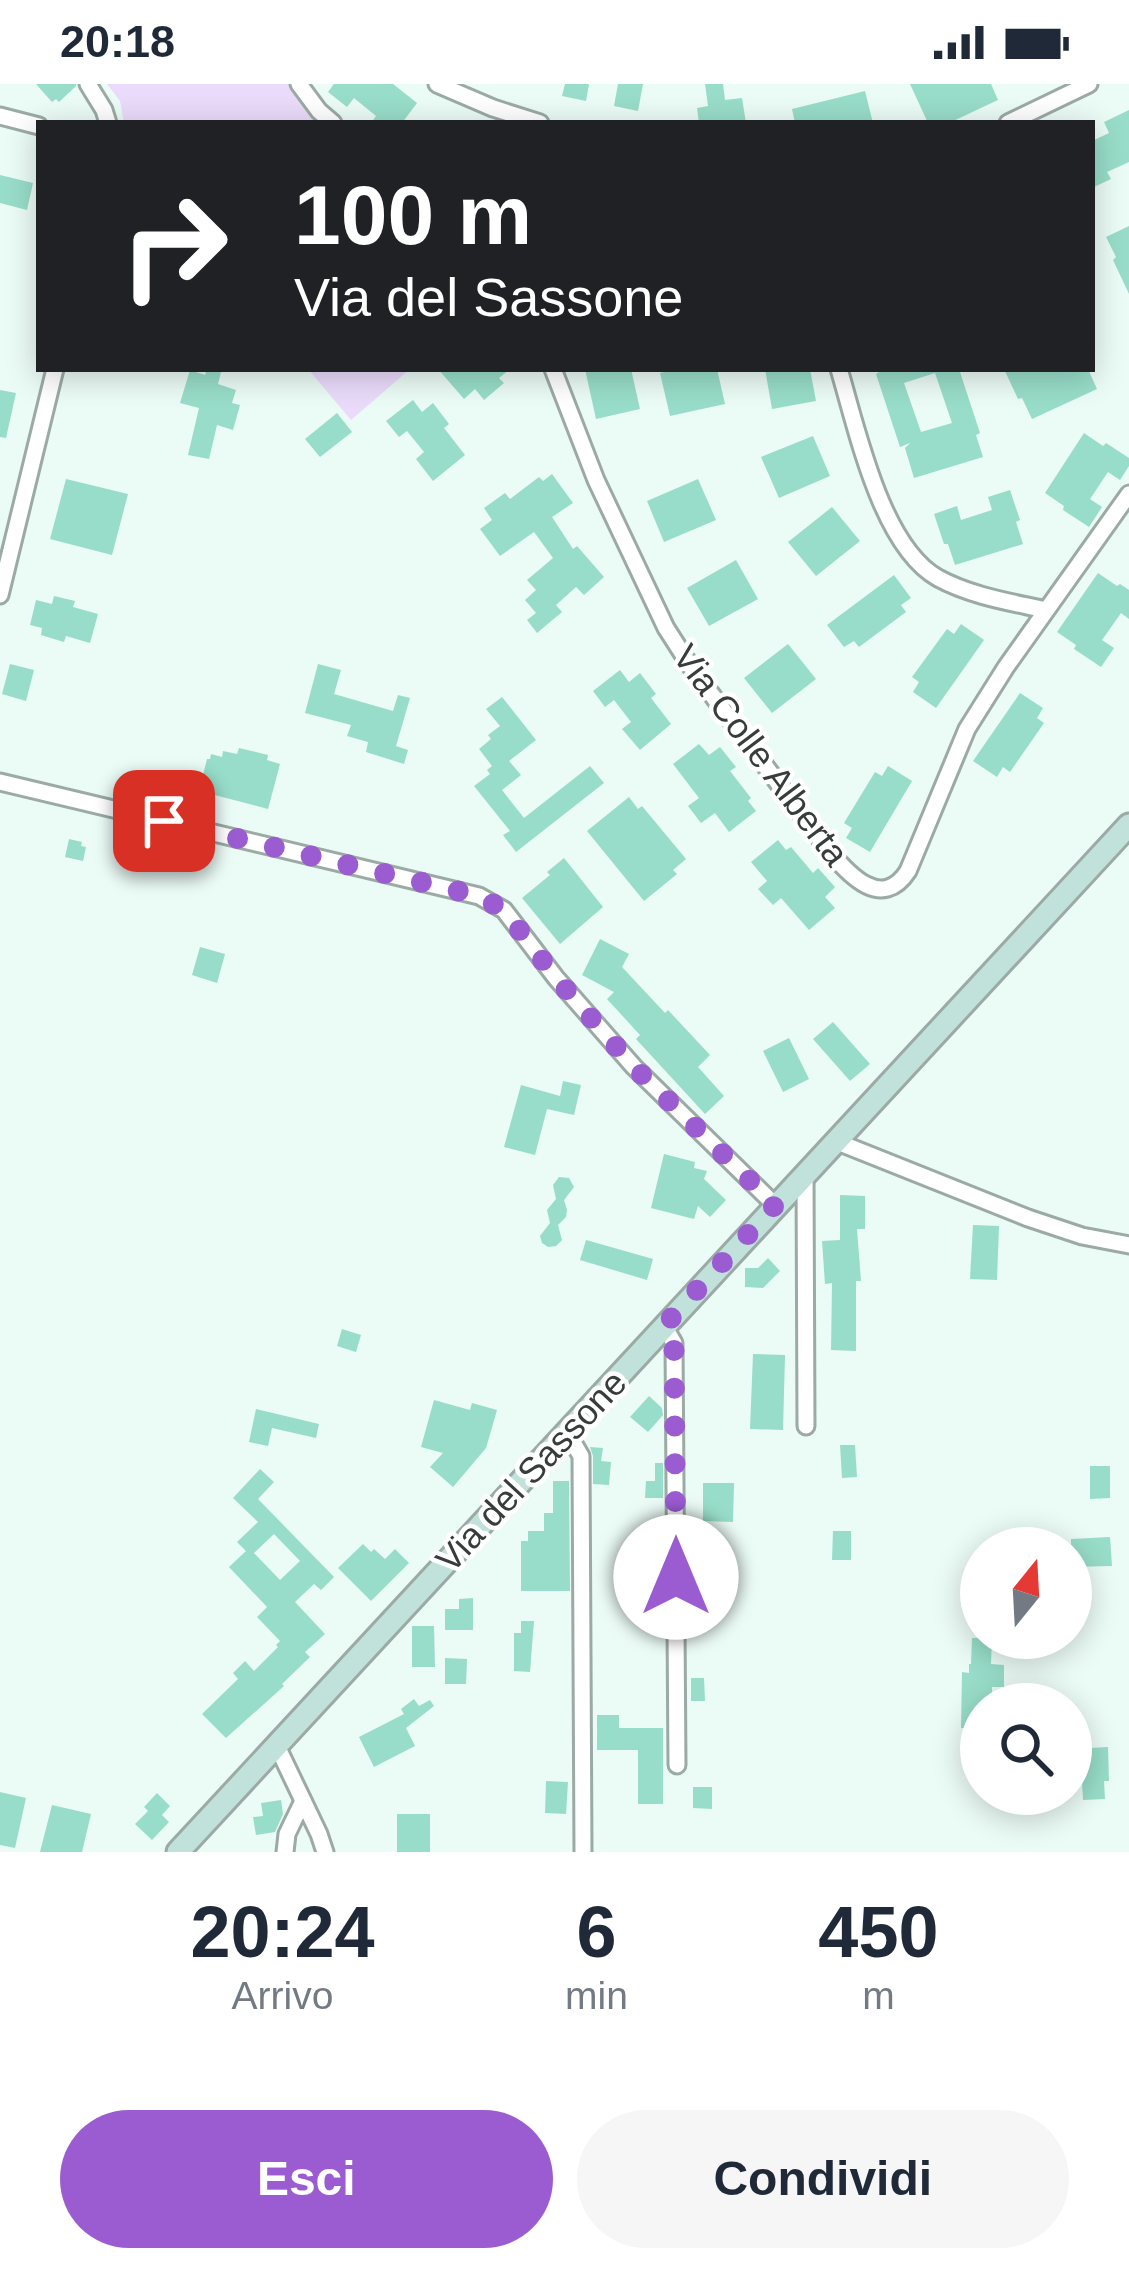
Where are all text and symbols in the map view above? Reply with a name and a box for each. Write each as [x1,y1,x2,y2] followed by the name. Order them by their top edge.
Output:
[60,16,175,67] text: 20:18
[96,168,252,324] icon: right
[294,168,532,262] text: 100 m
[294,267,683,327] text: Via del Sassone
[665,637,858,874] street label: Via Colle Alberta
[113,770,215,872] pin
[131,788,197,854] icon: arrive
[428,1362,634,1580] street label: Via del Sassone
[613,1514,739,1640] position arrow
[960,1527,1092,1659] north arrow
[960,1527,1092,1815] map controls
[960,1683,1092,1815] button: search
[190,1892,375,1972] text: 20:24
[576,1892,617,1972] text: 6
[818,1892,939,1972] text: 450
[232,1974,333,2017] text: Arrivo
[565,1974,628,2017] text: min
[862,1974,895,2017] text: m
[60,2110,553,2248] button: Esci
[577,2110,1069,2248] button: Condividi

